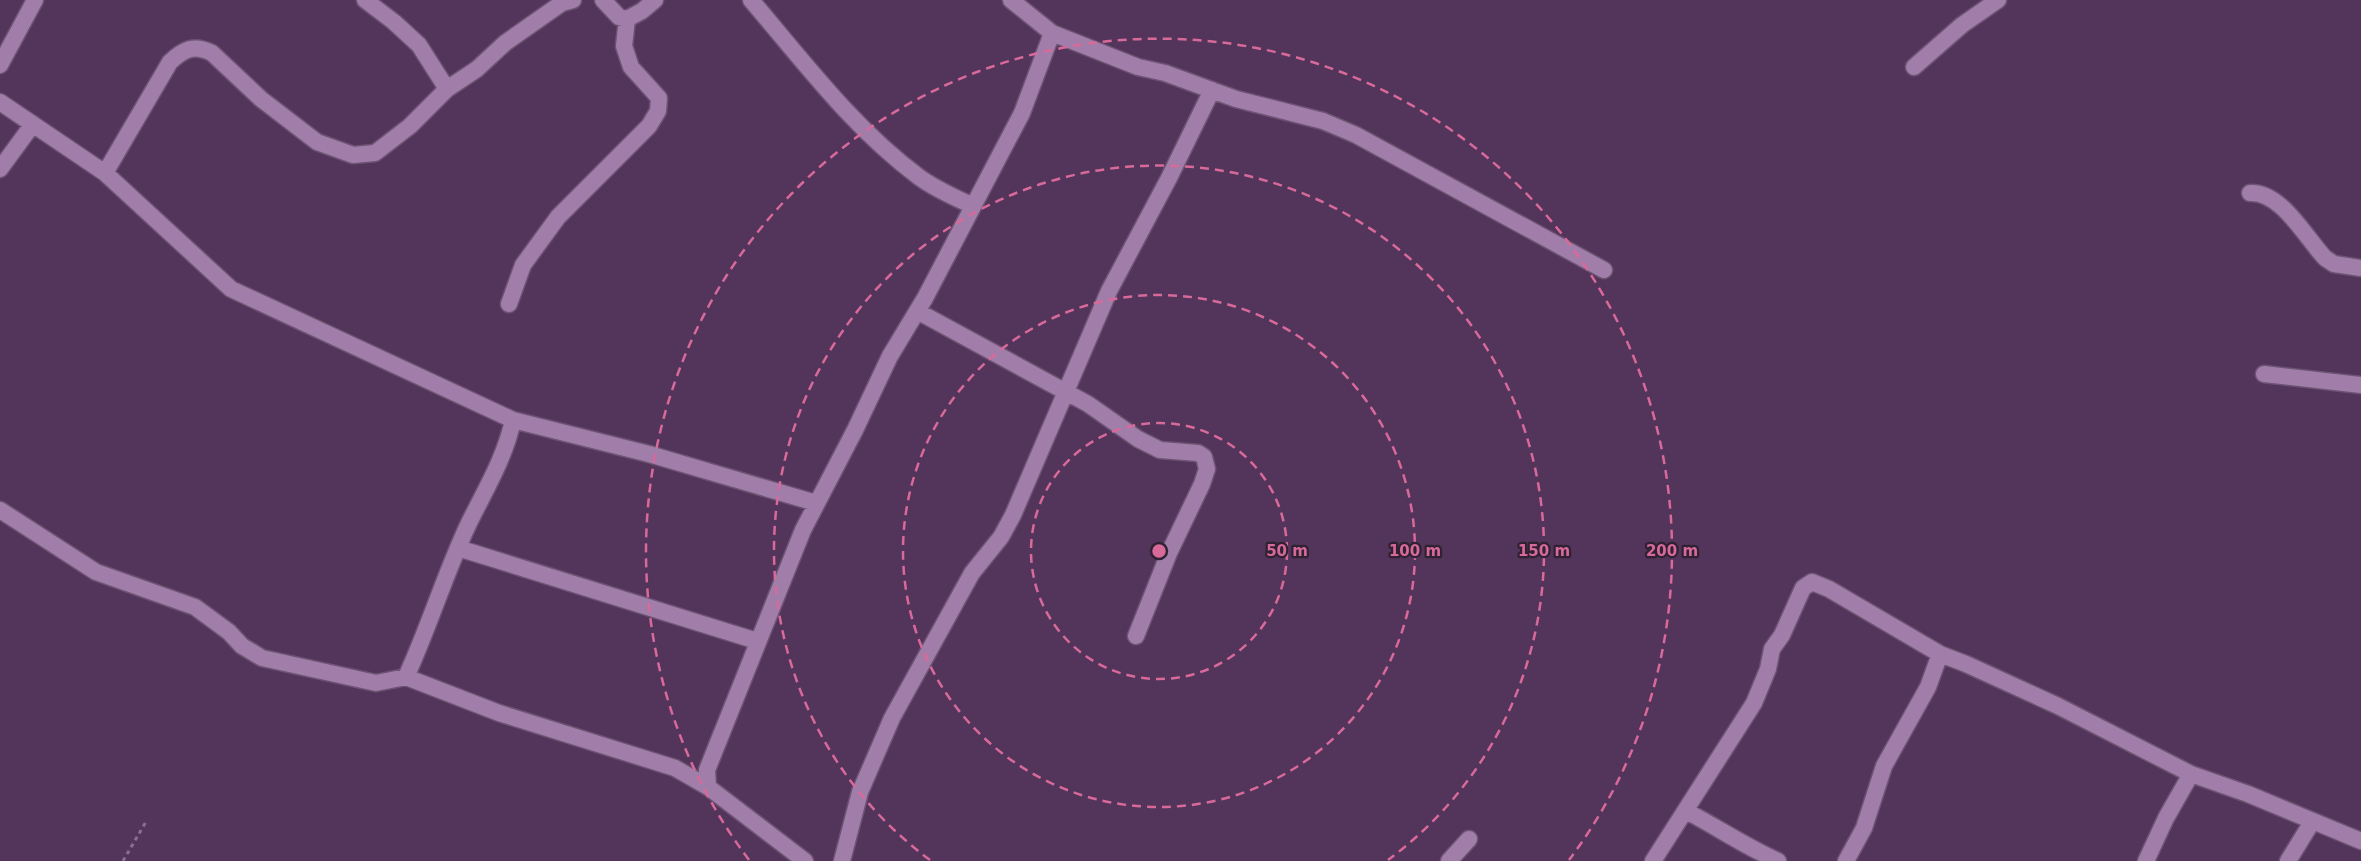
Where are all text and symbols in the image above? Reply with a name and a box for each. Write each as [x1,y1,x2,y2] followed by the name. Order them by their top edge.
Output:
[1150,542,1168,560] centre of rings
[1266,542,1308,560] text: 50 m
[1389,542,1441,560] text: 100 m
[1518,542,1570,560] text: 150 m
[1646,542,1698,560] text: 200 m

